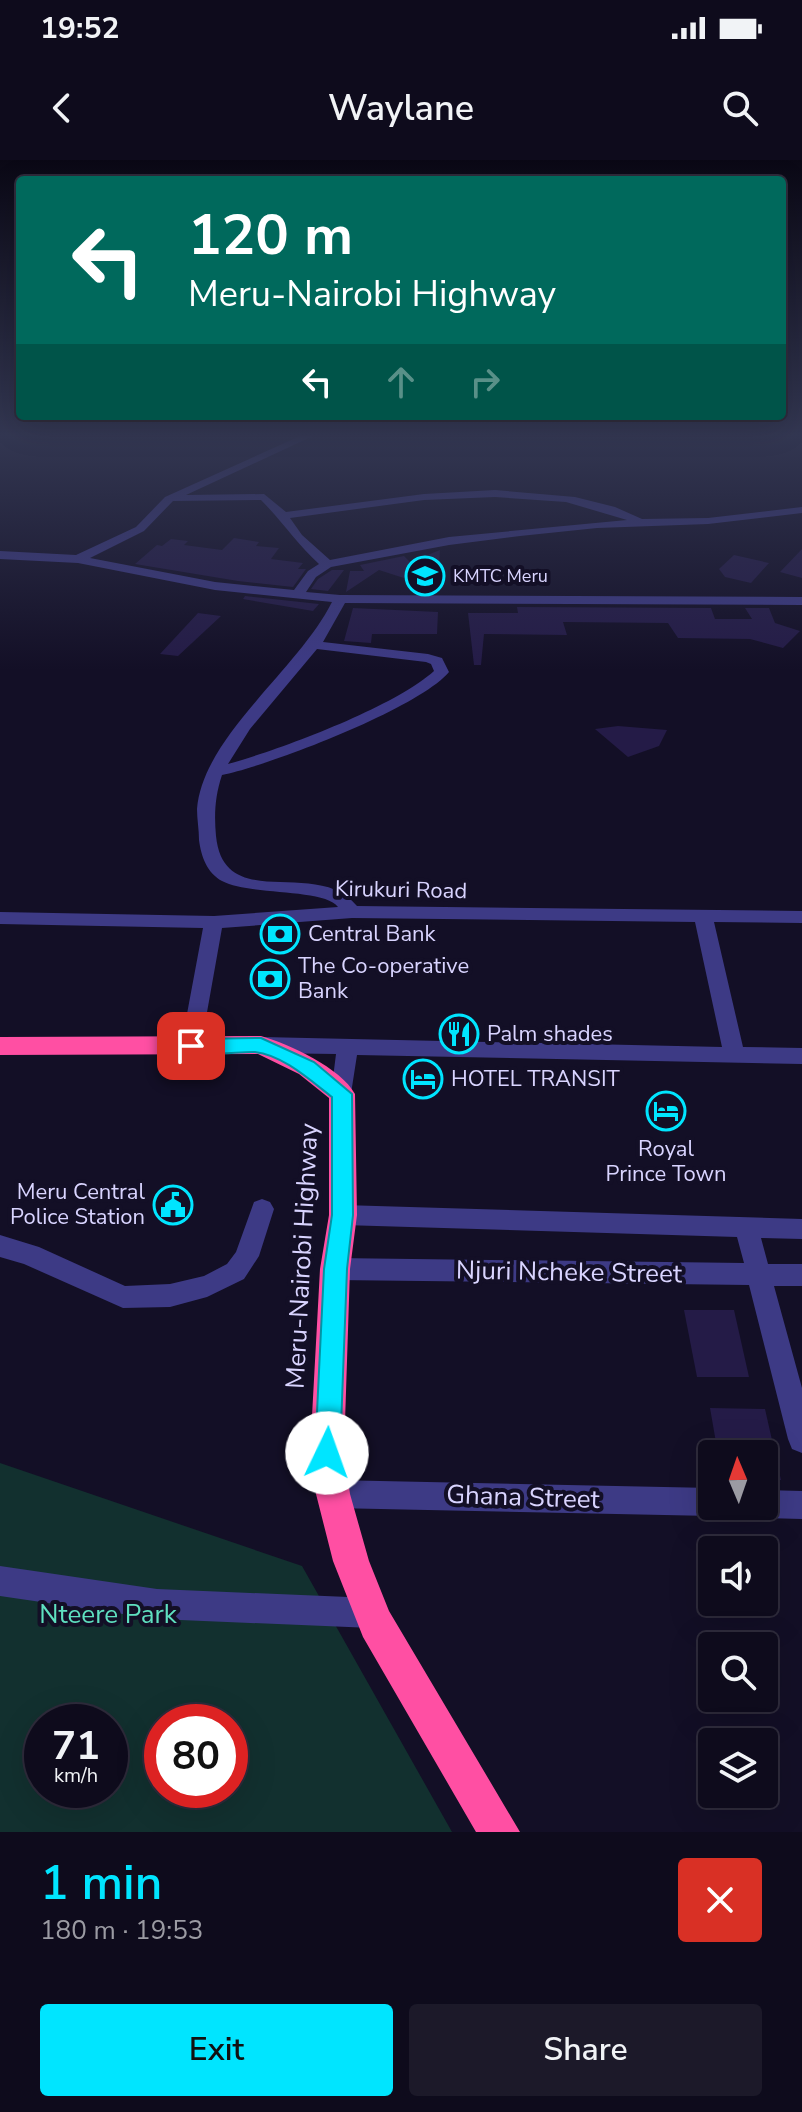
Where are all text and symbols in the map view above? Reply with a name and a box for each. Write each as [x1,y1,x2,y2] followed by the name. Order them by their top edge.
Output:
[40,8,119,49] text: 19:52
[328,84,474,133] text: Waylane
[40,86,84,130] icon: back
[718,86,762,130] icon: search
[188,197,353,274] text: 120 m
[56,208,160,312] icon: left
[188,270,556,319] text: Meru-Nairobi Highway
[295,360,339,404] icon: left
[379,360,423,404] icon: ahead
[463,360,507,404] icon: right
[404,555,446,597] school or university icon: KMTC Meru
[453,564,548,588] place label: KMTC Meru
[335,874,467,906] street label: Kirukuri Road
[259,913,301,955] bank icon: Central Bank
[308,919,437,949] place label: Central Bank
[298,951,469,1006] place label: The Co-operative Bank
[249,958,291,1000] bank icon: The Co-operative Bank
[157,1012,225,1080] pin
[438,1013,480,1055] restaurant icon: Palm shades
[487,1019,613,1049] place label: Palm shades
[169,1024,213,1068] icon: arrive
[402,1058,444,1100] hotel icon: HOTEL TRANSIT
[451,1064,621,1094] place label: HOTEL TRANSIT
[645,1090,687,1132] hotel icon: Royal Prince Town
[278,1122,326,1390] street label: Meru-Nairobi Highway
[605,1134,727,1189] place label: Royal Prince Town
[10,1177,145,1232] place label: Meru Central Police Station
[152,1184,194,1226] public building icon: Meru Central Police Station
[456,1253,683,1291] street label: Njuri Ncheke Street
[285,1411,369,1495] position arrow
[698,1440,778,1520] north arrow
[698,1440,778,1808] map controls
[446,1477,601,1517] street label: Ghana Street
[698,1536,778,1616] button: sound
[39,1597,178,1632] park label: Nteere Park
[698,1632,778,1712] button: search
[144,1704,248,1808] speed limit sign: 80
[52,1719,100,1773] text: 71
[698,1728,778,1808] button: layers
[54,1762,98,1789] text: km/h
[40,1850,162,1916] text: 1 min
[678,1858,762,1942] button: close
[40,1913,203,1948] text: 180 m · 19:53
[40,2004,393,2096] button: Exit
[409,2004,762,2096] button: Share

